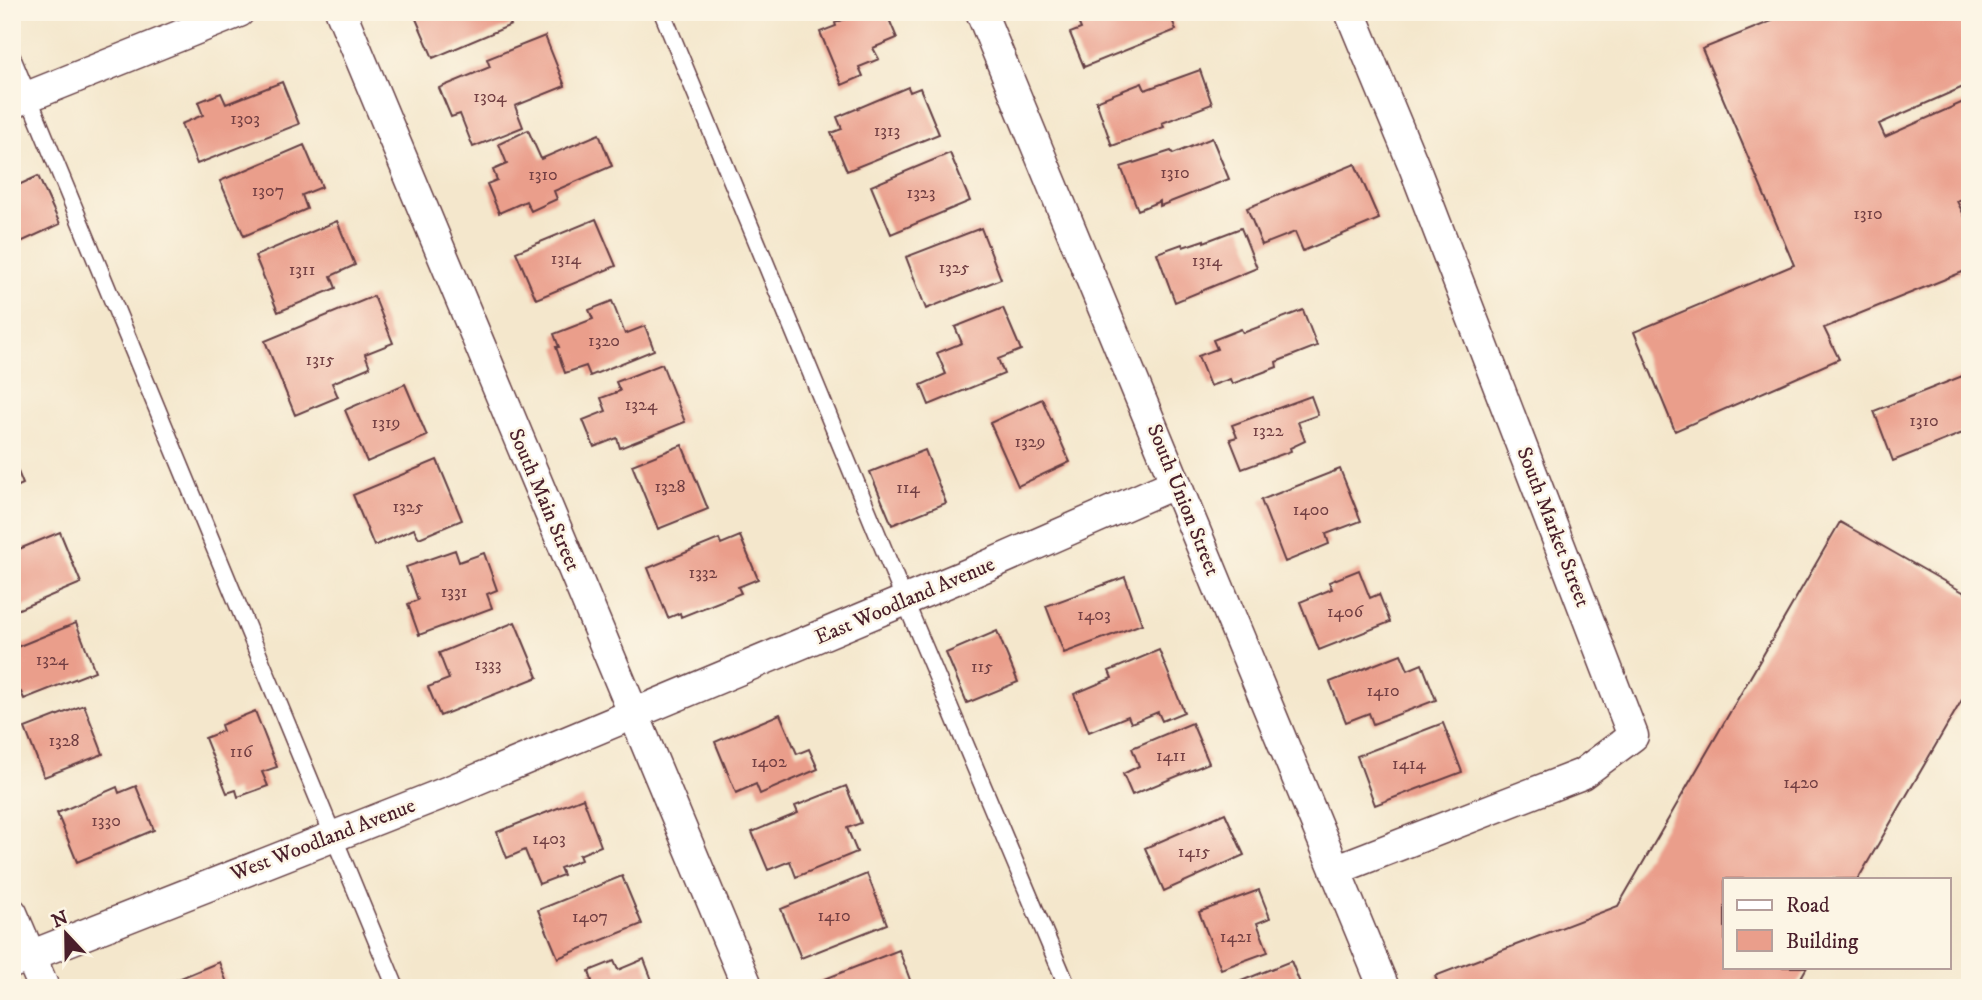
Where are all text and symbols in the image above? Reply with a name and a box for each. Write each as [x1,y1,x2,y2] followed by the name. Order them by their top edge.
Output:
[473,86,507,108] house number: 1304
[230,108,260,130] house number: 1303
[874,120,900,142] house number: 1313
[1160,162,1190,184] house number: 1310
[528,164,558,186] house number: 1310
[252,180,284,202] house number: 1307
[907,182,935,204] house number: 1323
[1853,203,1883,225] house number: 1310
[551,248,582,270] house number: 1314
[1192,250,1223,272] house number: 1314
[938,257,970,279] house number: 1325
[289,259,315,281] house number: 1311
[588,330,620,352] house number: 1320
[306,349,334,371] house number: 1315
[625,394,658,416] house number: 1324
[1909,410,1939,432] house number: 1310
[372,412,400,434] house number: 1319
[1141,420,1225,580] street label: South Union Street
[1252,420,1284,442] house number: 1322
[502,425,586,575] street label: South Main Street
[1014,431,1046,453] house number: 1329
[1511,443,1596,611] street label: South Market Street
[654,476,686,498] house number: 1328
[896,477,920,499] house number: 114
[392,496,424,518] house number: 1325
[1293,499,1329,521] house number: 1400
[811,551,999,651] street label: East Woodland Avenue
[689,562,718,584] house number: 1332
[441,581,467,603] house number: 1331
[1327,601,1364,623] house number: 1406
[1077,604,1111,626] house number: 1403
[36,649,69,671] house number: 1324
[475,654,501,676] house number: 1333
[971,656,993,678] house number: 115
[1366,680,1400,702] house number: 1410
[48,730,80,752] house number: 1328
[230,741,253,763] house number: 116
[1156,745,1186,767] house number: 1411
[751,751,787,773] house number: 1402
[1392,753,1427,775] house number: 1414
[1783,772,1819,794] house number: 1420
[226,793,419,888] street label: West Woodland Avenue
[91,810,121,832] house number: 1330
[532,828,566,850] house number: 1403
[1178,841,1210,863] house number: 1415
[1723,878,1951,968] legend
[1786,893,1830,919] text: Road
[32,898,102,968] north arrow
[817,905,851,927] house number: 1410
[49,906,72,933] text: N
[572,906,608,928] house number: 1407
[1220,926,1252,948] house number: 1421
[1786,929,1859,955] text: Building

